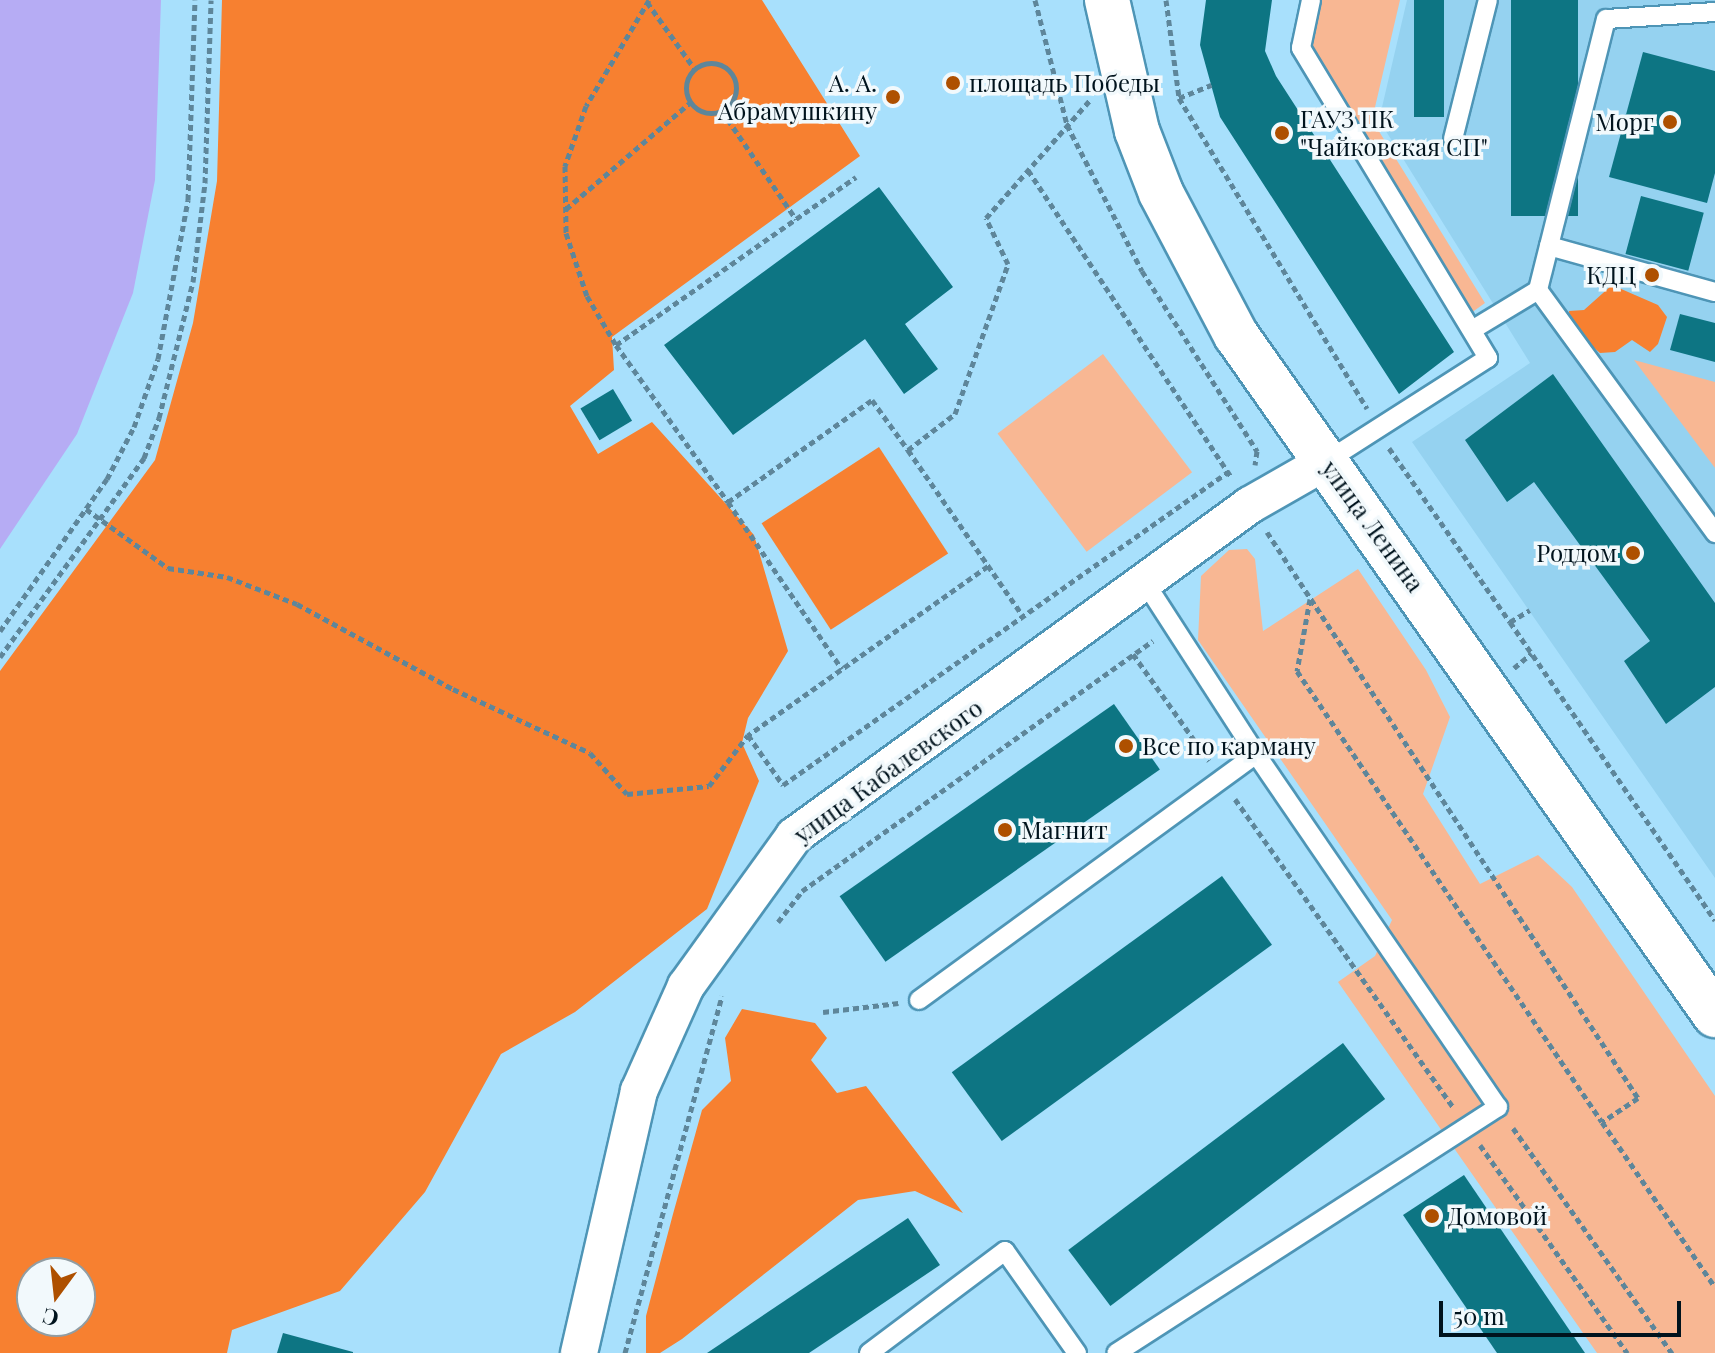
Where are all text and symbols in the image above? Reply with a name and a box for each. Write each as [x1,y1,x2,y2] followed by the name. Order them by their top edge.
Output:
[718,69,877,125] place label: А. А. Абрамушкину
[969,69,1160,97] place label: площадь Победы
[944,74,962,92] marker: площадь Победы
[884,88,902,106] marker: А. А. Абрамушкину
[1300,105,1488,161] place label: ГАУЗ ПК "Чайковская СП"
[1595,108,1654,136] place label: Морг
[1661,113,1679,131] marker: Морг
[1271,122,1293,144] marker: ГАУЗ ПК "Чайковская СП"
[1586,261,1636,289] place label: КДЦ
[1643,266,1661,284] marker: КДЦ
[1316,455,1430,597] street label: улица Ленина
[1536,539,1617,567] place label: Роддом
[1624,544,1642,562] marker: Роддом
[788,693,988,849] street label: улица Кабалевского
[1142,732,1316,760] place label: Все по карману
[1117,737,1135,755] marker: Все по карману
[1021,816,1108,844] place label: Магнит
[996,821,1014,839] marker: Магнит
[1448,1202,1547,1230] place label: Домовой
[1423,1207,1441,1225] marker: Домовой
[16,1257,96,1337] north arrow
[1443,1285,1685,1335] scale bar
[1453,1299,1505,1331] text: 50 m
[39,1302,62,1335] text: С

